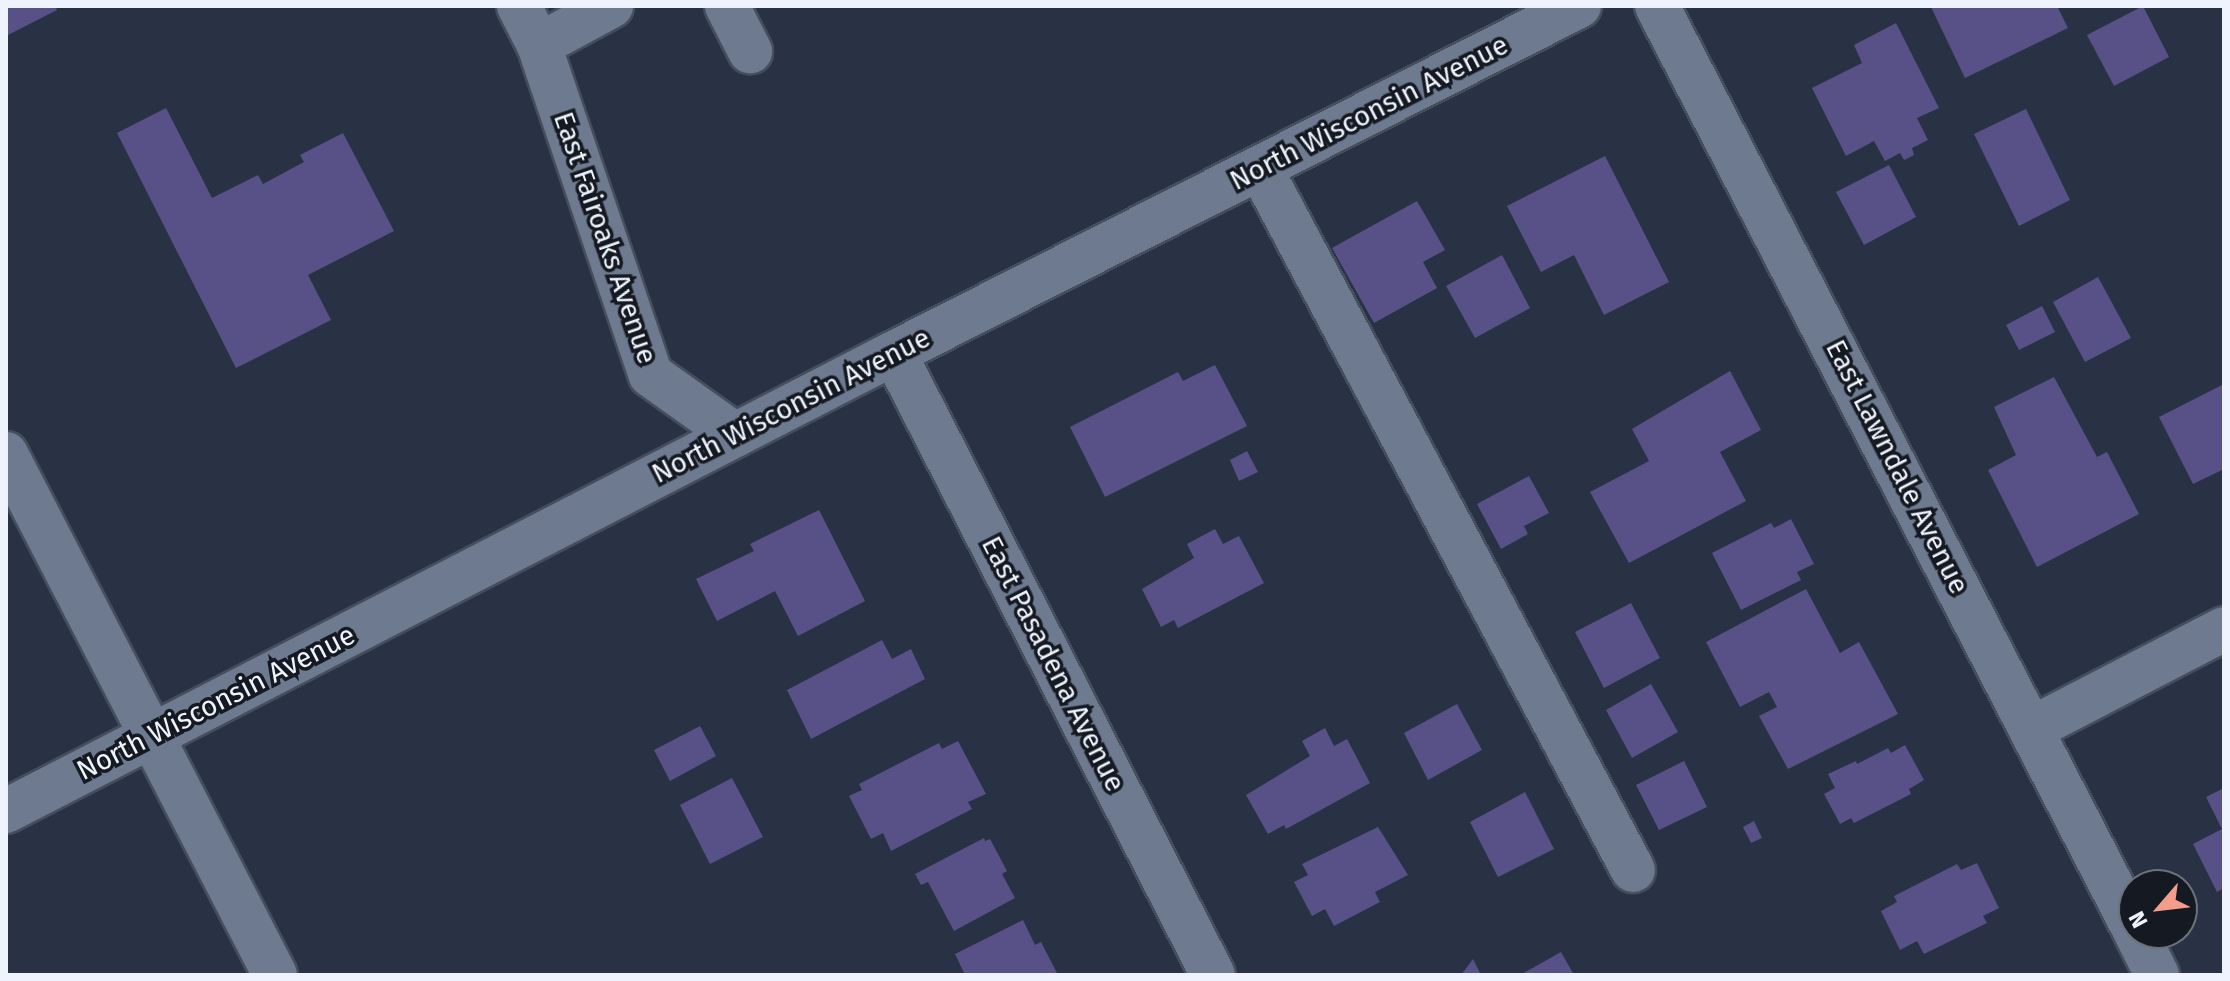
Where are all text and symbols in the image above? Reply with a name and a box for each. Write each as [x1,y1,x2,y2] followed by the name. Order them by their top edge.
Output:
[1224,28,1514,198] street label: North Wisconsin Avenue
[546,108,664,368] street label: East Fairoaks Avenue
[646,321,936,491] street label: North Wisconsin Avenue
[1818,334,1976,600] street label: East Lawndale Avenue
[974,531,1132,797] street label: East Pasadena Avenue
[71,618,361,788] street label: North Wisconsin Avenue
[2118,869,2198,949] north arrow
[2123,907,2153,932] text: N

